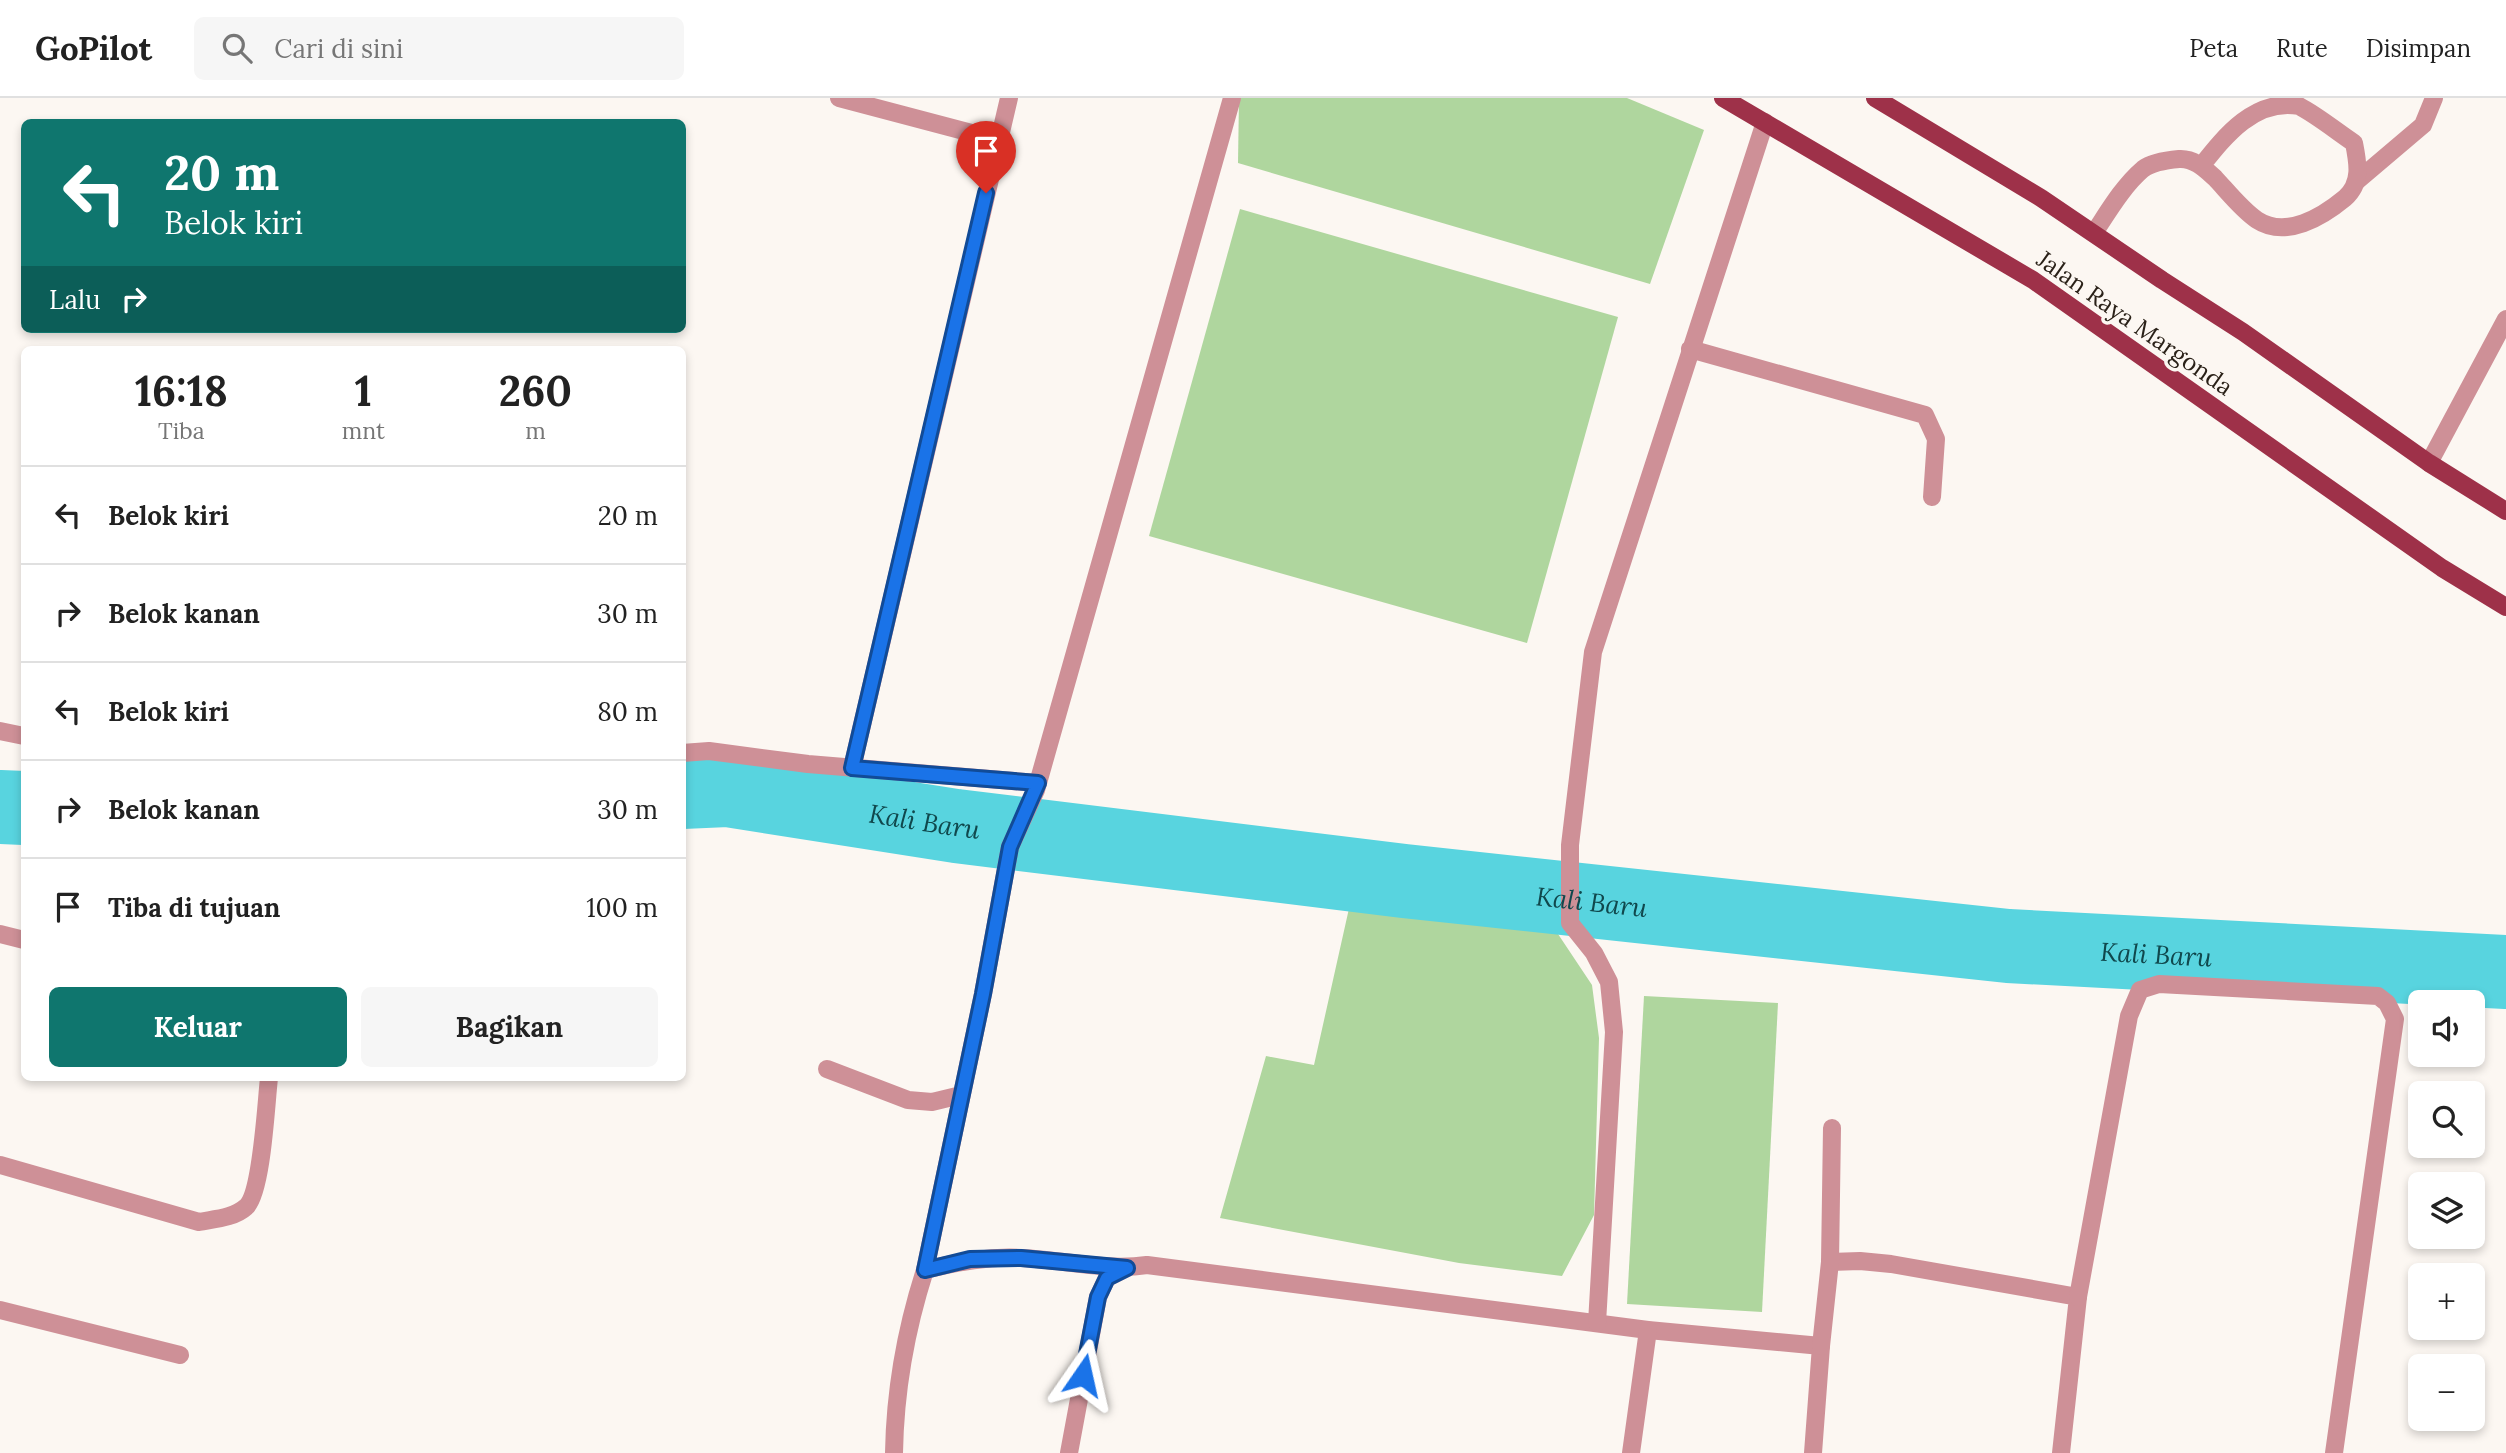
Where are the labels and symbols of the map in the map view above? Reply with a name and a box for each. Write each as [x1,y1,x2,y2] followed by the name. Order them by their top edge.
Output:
[956,121,1016,193] pin
[2030,243,2239,402] street label: Jalan Raya Margonda
[867,796,982,845] water label: Kali Baru
[1534,879,1650,924] water label: Kali Baru
[2099,934,2213,973] water label: Kali Baru
[1046,1338,1120,1412] position arrow

